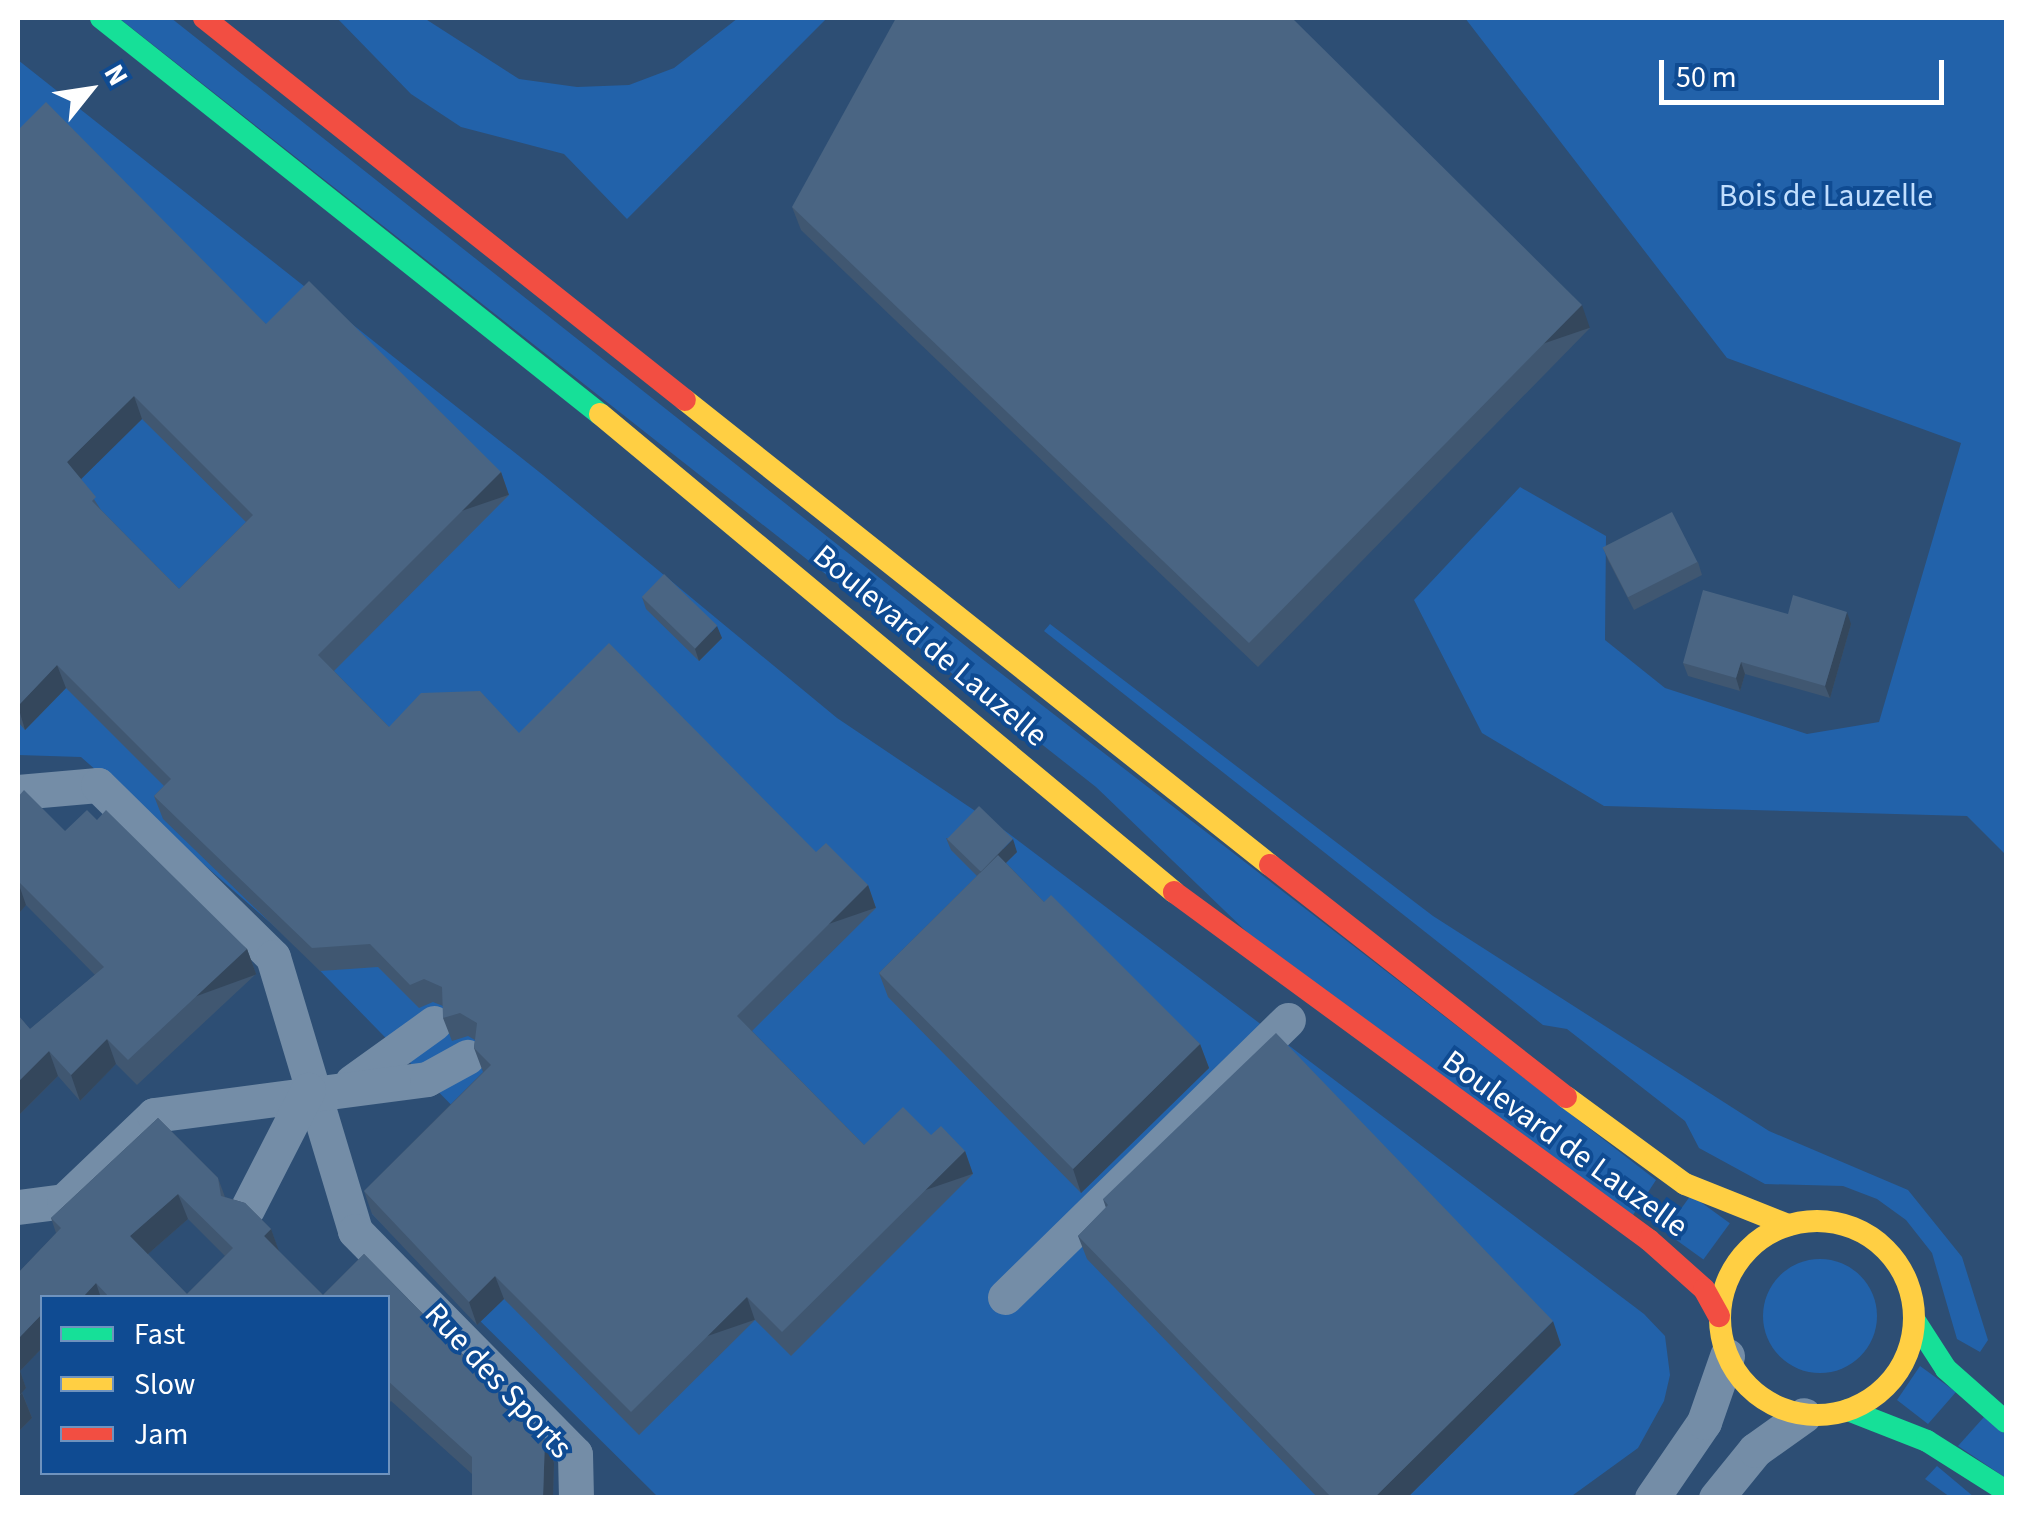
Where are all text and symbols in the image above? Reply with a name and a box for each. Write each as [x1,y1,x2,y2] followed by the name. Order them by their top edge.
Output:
[40,40,140,140] north arrow
[1664,40,1949,102] scale bar
[1676,56,1737,99] text: 50 m
[94,57,138,93] text: N
[1719,177,1933,215] park label: Bois de Lauzelle
[805,537,1055,755] street label: Boulevard de Lauzelle
[1435,1042,1695,1246] street label: Boulevard de Lauzelle
[40,1295,390,1475] legend
[416,1295,580,1467] street label: Rue des Sports
[134,1313,185,1356] text: Fast
[134,1363,195,1406] text: Slow
[134,1413,188,1456] text: Jam

